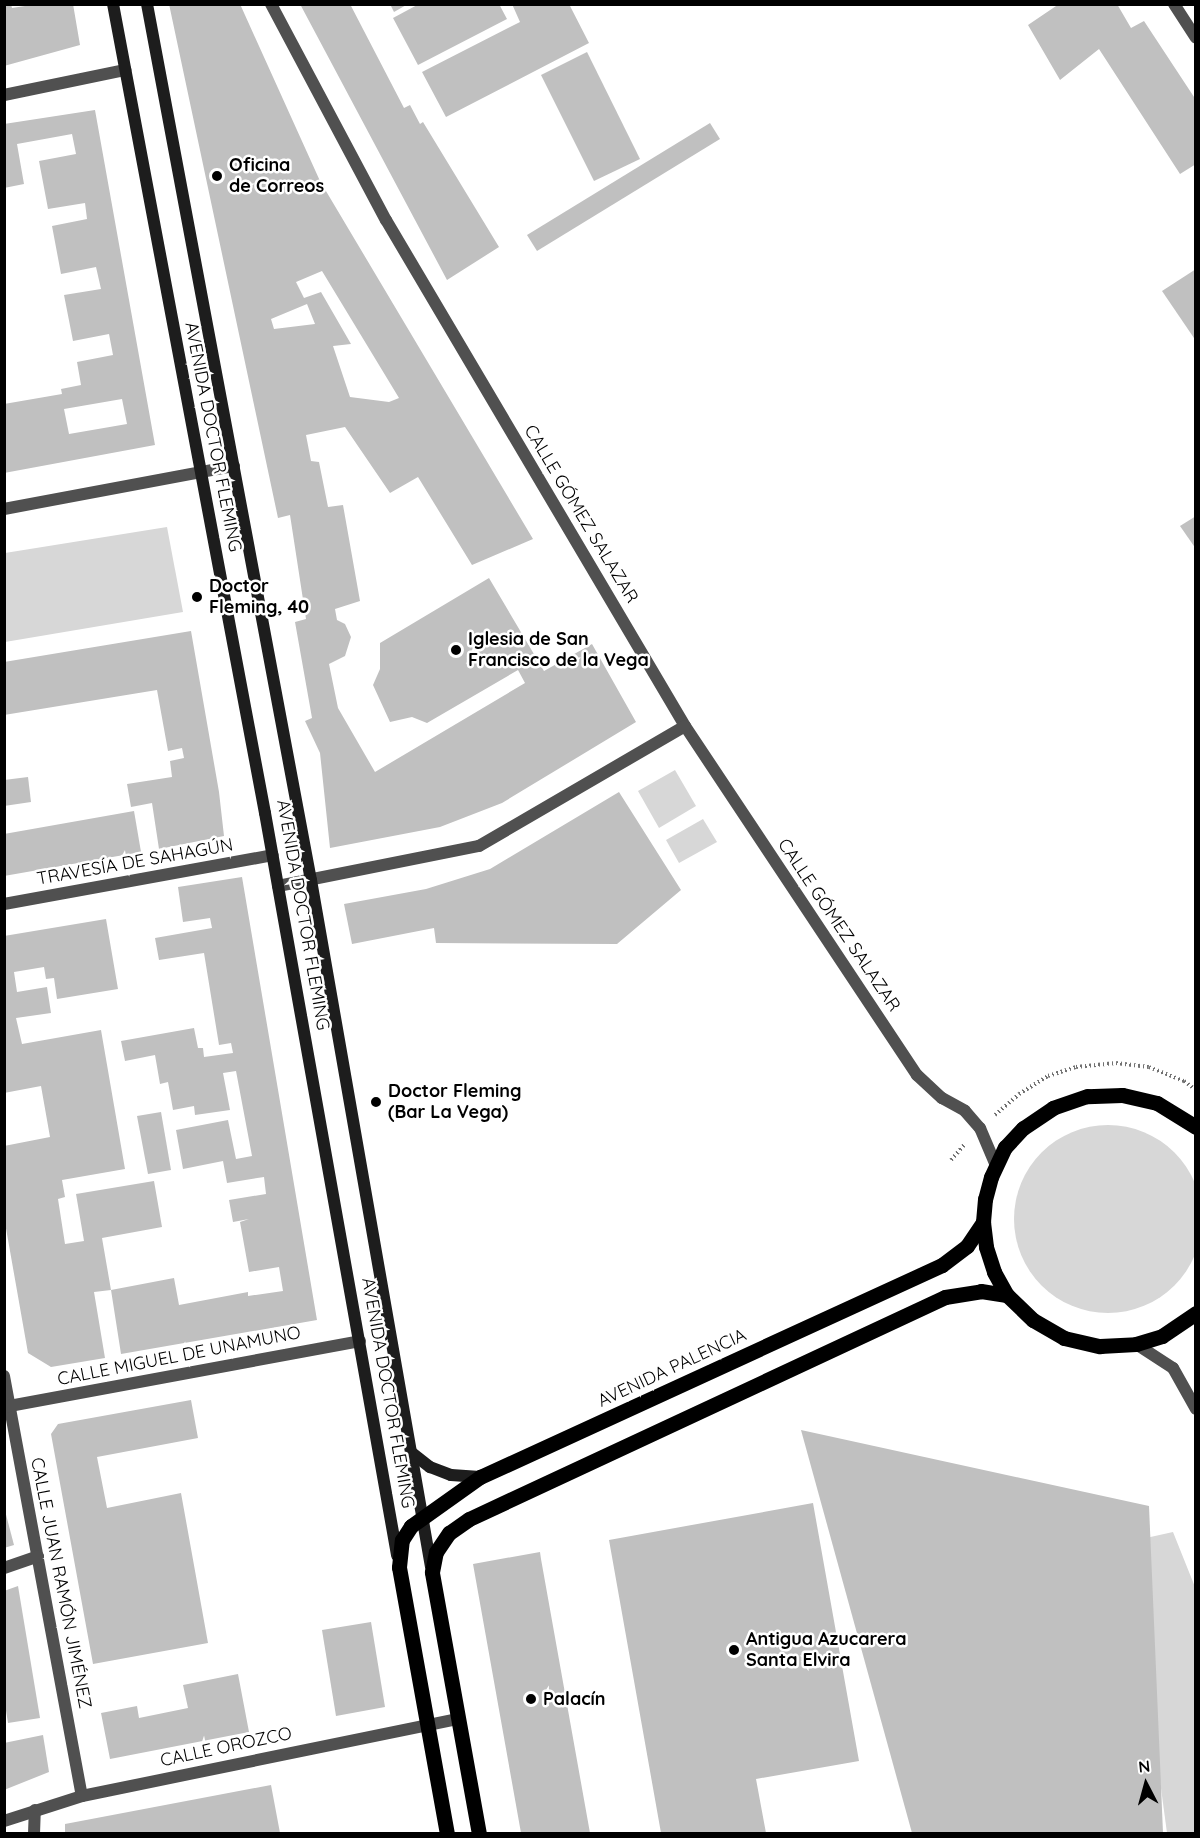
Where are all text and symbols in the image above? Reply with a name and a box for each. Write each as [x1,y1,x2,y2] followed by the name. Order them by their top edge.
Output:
[229,155,324,198] place label: Oficina de Correos
[210,169,224,183] marker: Oficina de Correos
[180,320,246,554] street label: AVENIDA DOCTOR FLEMING
[519,421,643,607] street label: CALLE GÓMEZ SALAZAR
[209,576,309,618] place label: Doctor Fleming, 40
[190,590,204,604] marker: Doctor Fleming, 40
[468,629,649,672] place label: Iglesia de San Francisco de la Vega
[449,643,463,657] marker: Iglesia de San Francisco de la Vega
[272,798,334,1032] street label: AVENIDA DOCTOR FLEMING
[35,834,235,890] street label: TRAVESÍA DE SAHAGÚN
[773,834,905,1016] street label: CALLE GÓMEZ SALAZAR
[388,1081,521,1124] place label: Doctor Fleming (Bar La Vega)
[369,1095,383,1109] marker: Doctor Fleming (Bar La Vega)
[357,1276,419,1510] street label: AVENIDA DOCTOR FLEMING
[56,1322,302,1390] street label: CALLE MIGUEL DE UNAMUNO
[594,1324,750,1412] street label: AVENIDA PALENCIA
[26,1456,96,1710] street label: CALLE JUAN RAMÓN JIMÉNEZ
[746,1629,906,1672] place label: Antigua Azucarera Santa Elvira
[727,1643,741,1657] marker: Antigua Azucarera Santa Elvira
[543,1688,606,1710] place label: Palacín
[524,1692,538,1706] marker: Palacín
[158,1723,294,1771] street label: CALLE OROZCO
[1116,1754,1176,1814] north arrow
[1137,1756,1151,1777] text: N

